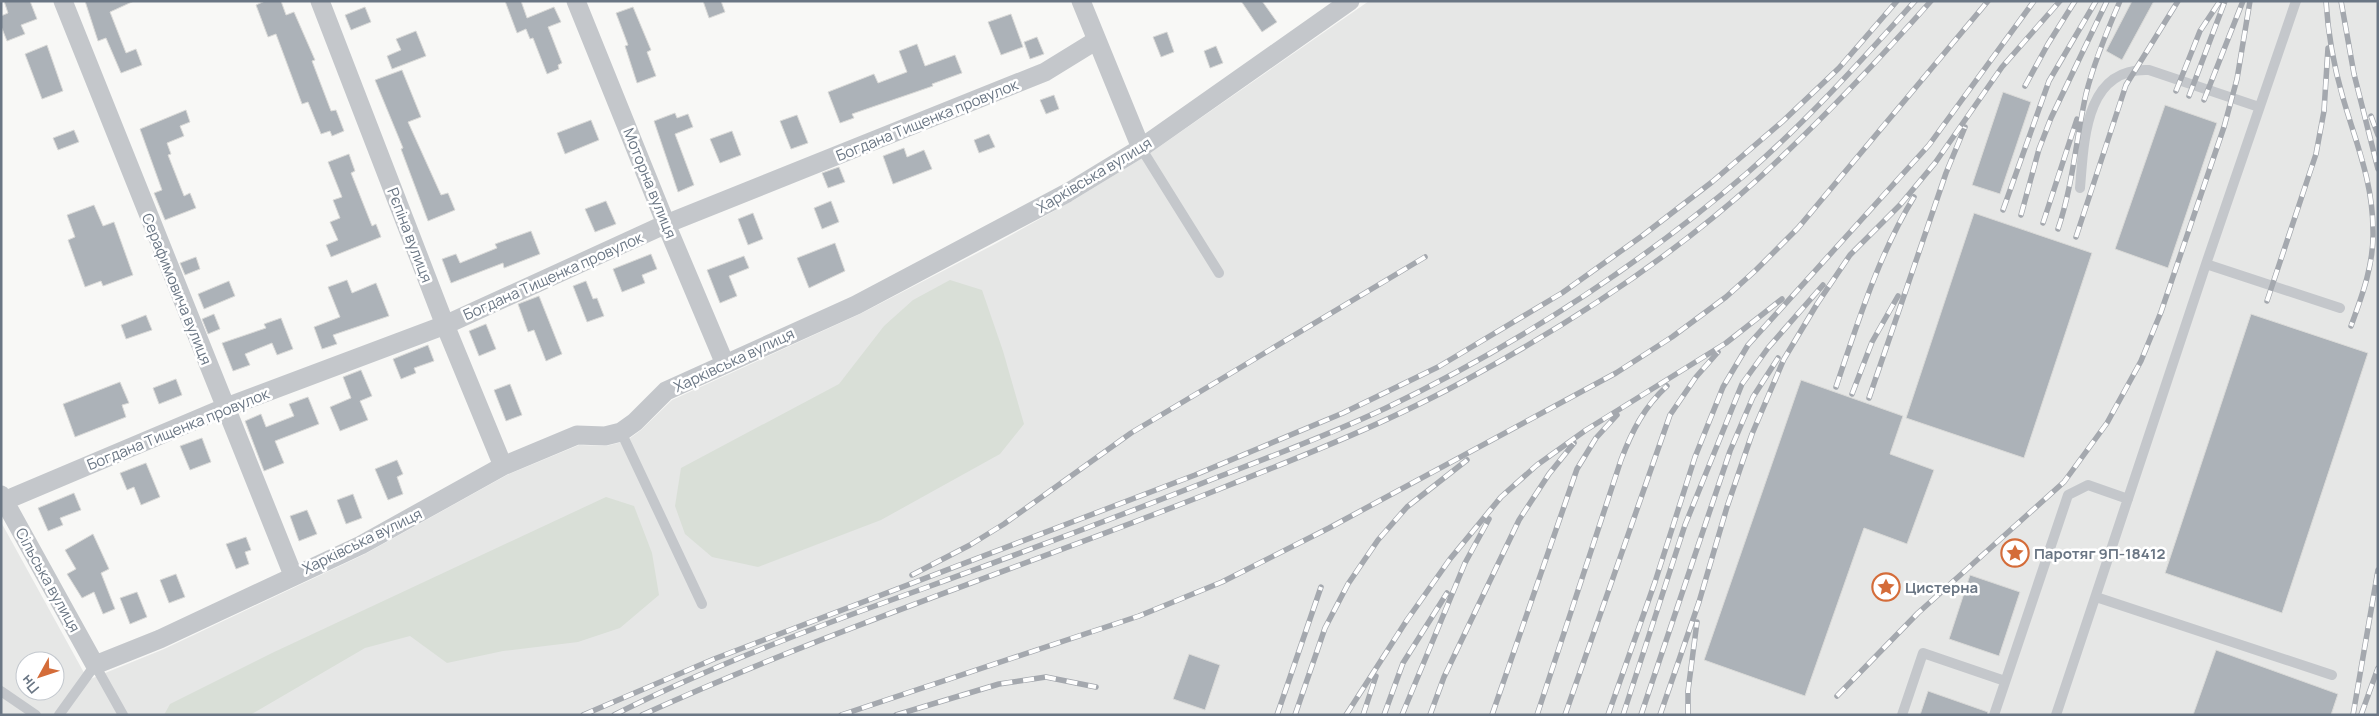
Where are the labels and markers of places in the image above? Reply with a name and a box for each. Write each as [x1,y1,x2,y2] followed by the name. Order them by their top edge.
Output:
[2000,538,2030,568] place icon: Паротяг 9П-18412
[2034,543,2166,564] place label: Паротяг 9П-18412
[1871,572,1901,602] place icon: Цистерна
[1905,577,1978,598] place label: Цистерна

